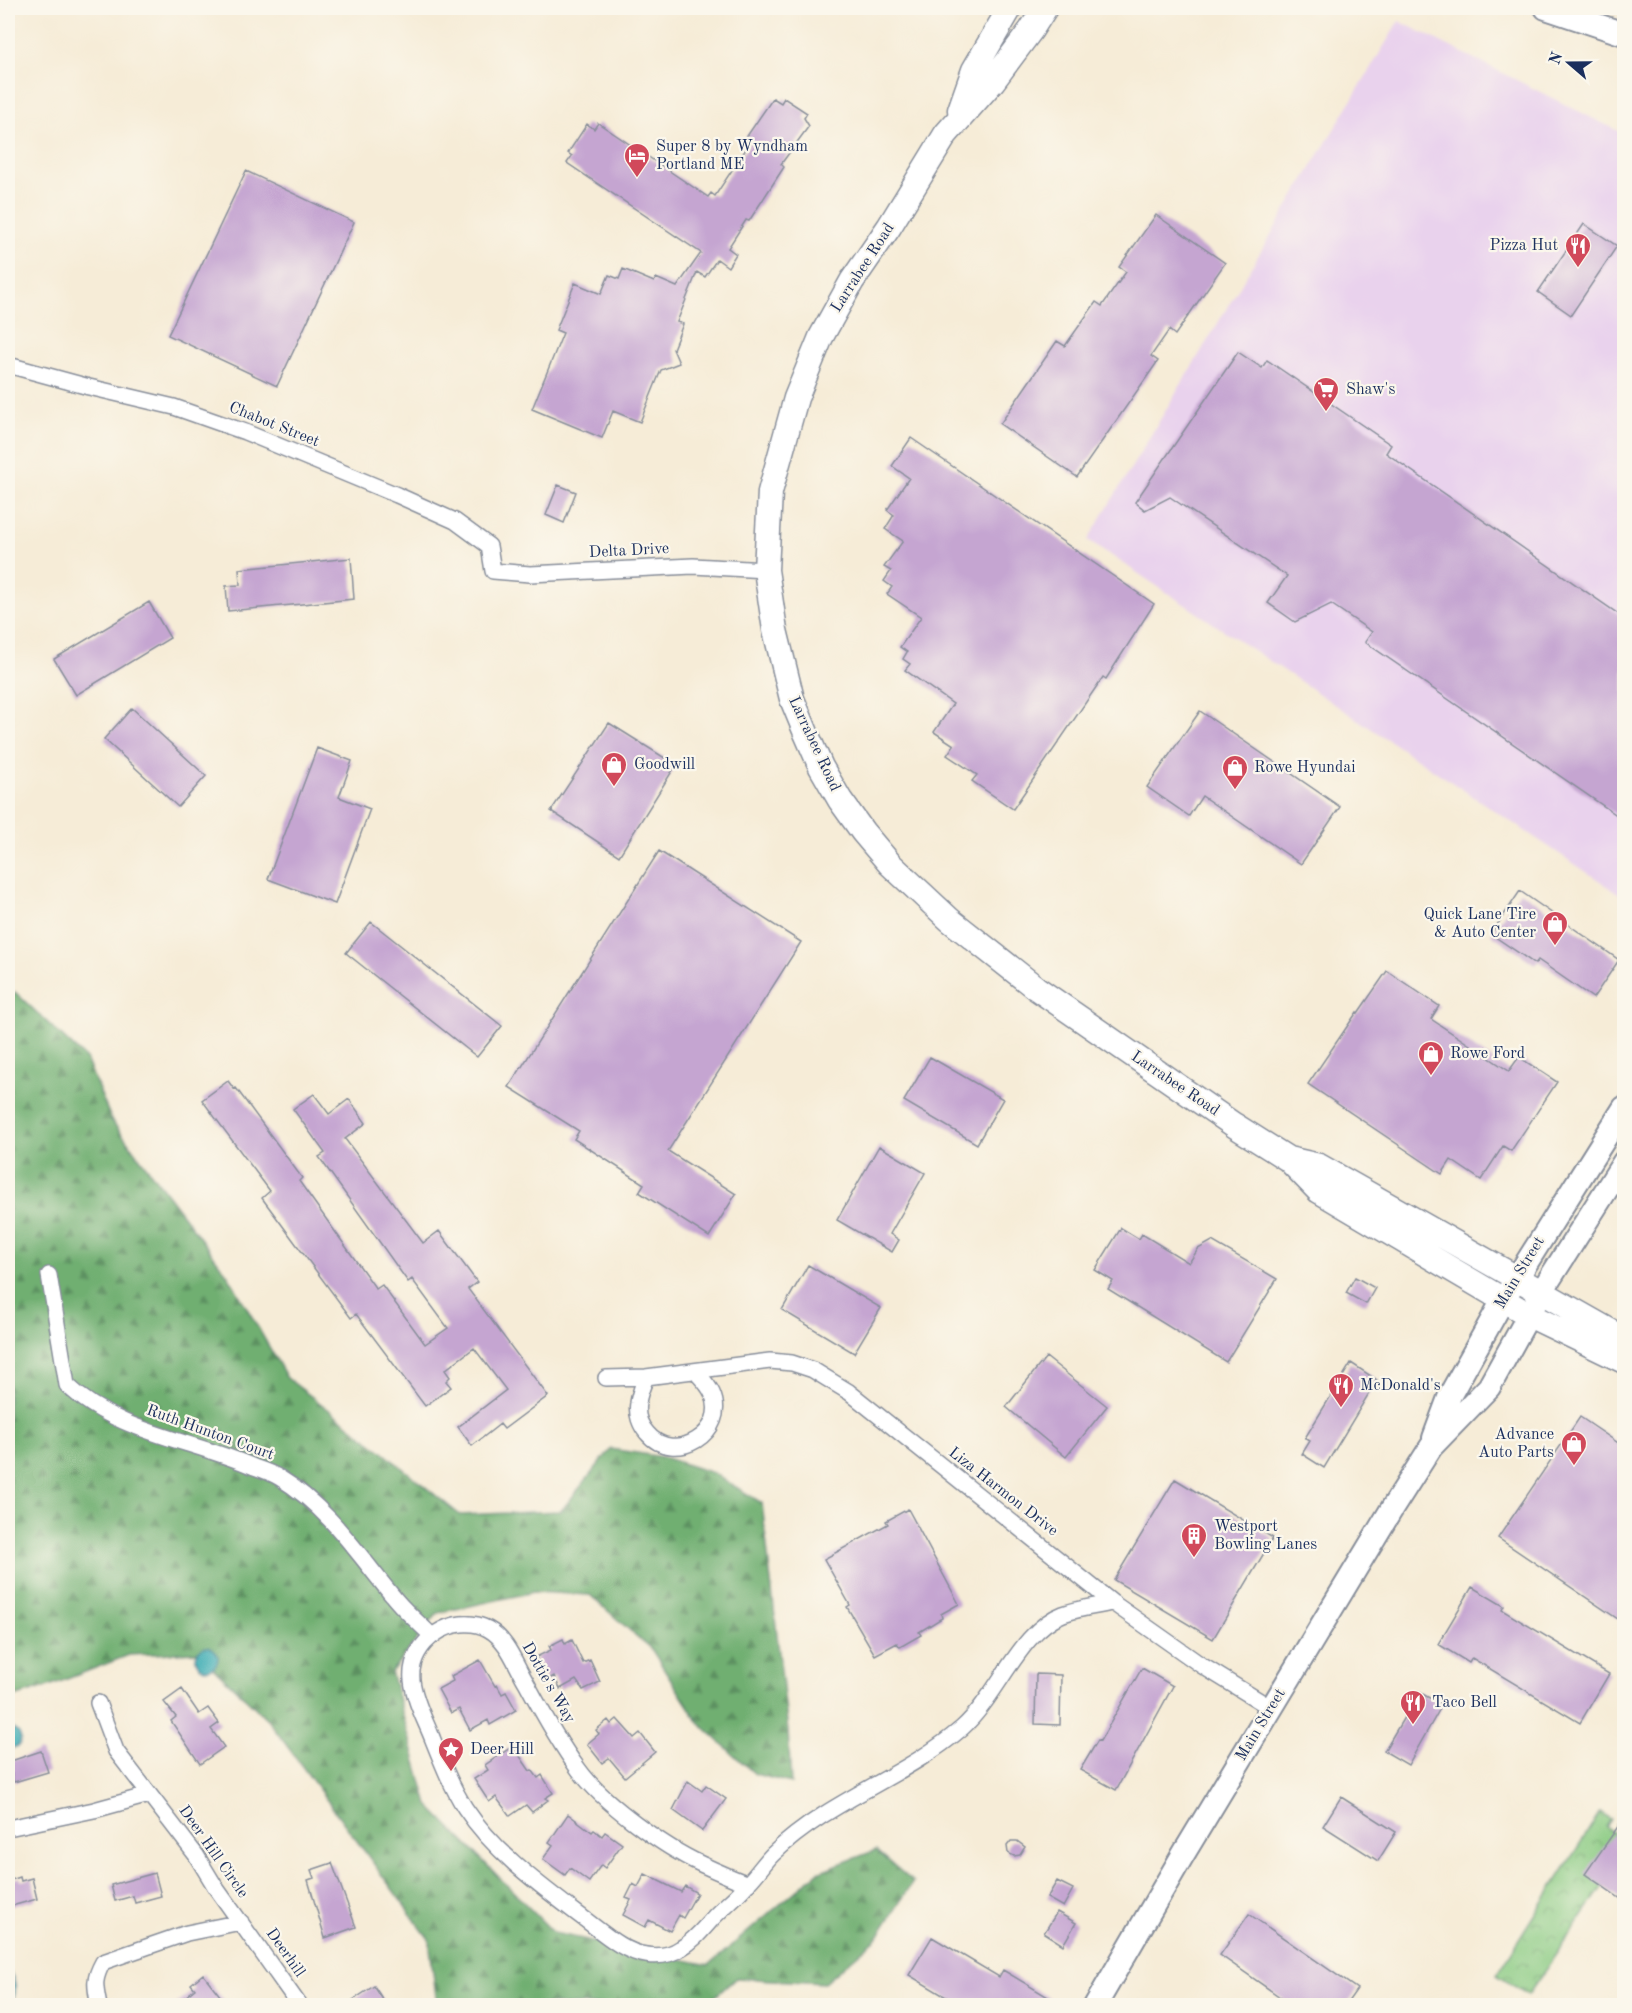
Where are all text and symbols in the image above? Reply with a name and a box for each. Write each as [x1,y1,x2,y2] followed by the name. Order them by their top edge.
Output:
[1539,33,1599,93] north arrow
[1547,49,1567,67] text: N
[656,139,808,173] place label: Super 8 by Wyndham Portland ME
[622,141,652,179] hotel icon: Super 8 by Wyndham Portland ME
[828,221,898,315] street label: Larrabee Road
[1563,231,1593,269] restaurant icon: Pizza Hut
[1490,238,1558,254] place label: Pizza Hut
[1311,375,1341,413] supermarket icon: Shaw's
[1346,382,1395,398] place label: Shaw's
[227,400,322,451] street label: Chabot Street
[588,541,670,561] street label: Delta Drive
[785,694,843,794] street label: Larrabee Road
[599,750,629,788] shop icon: Goodwill
[1220,753,1250,791] shop icon: Rowe Hyundai
[634,757,695,773] place label: Goodwill
[1254,760,1355,776] place label: Rowe Hyundai
[1423,907,1536,941] place label: Quick Lane Tire & Auto Center
[1540,909,1570,947] shop icon: Quick Lane Tire & Auto Center
[1416,1039,1446,1077] shop icon: Rowe Ford
[1450,1046,1525,1062] place label: Rowe Ford
[1128,1049,1222,1119] street label: Larrabee Road
[1492,1234,1548,1312] street label: Main Street
[1326,1371,1356,1409] restaurant icon: McDonald's
[1360,1378,1441,1394] place label: McDonald's
[144,1402,276,1464] street label: Ruth Hunton Court
[1478,1427,1554,1461] place label: Advance Auto Parts
[1559,1429,1589,1467] shop icon: Advance Auto Parts
[945,1445,1061,1539] street label: Liza Harmon Drive
[1214,1519,1317,1553] place label: Westport Bowling Lanes
[1179,1521,1209,1559] building icon: Westport Bowling Lanes
[518,1640,578,1727] street label: Dottie's Way
[1233,1686,1289,1764] street label: Main Street
[1398,1688,1428,1726] restaurant icon: Taco Bell
[1432,1695,1497,1711] place label: Taco Bell
[436,1735,466,1773] place icon: Deer Hill
[470,1742,534,1758] place label: Deer Hill
[175,1803,251,1901] street label: Deer Hill Circle
[263,1926,307,1980] street label: Deerhill

